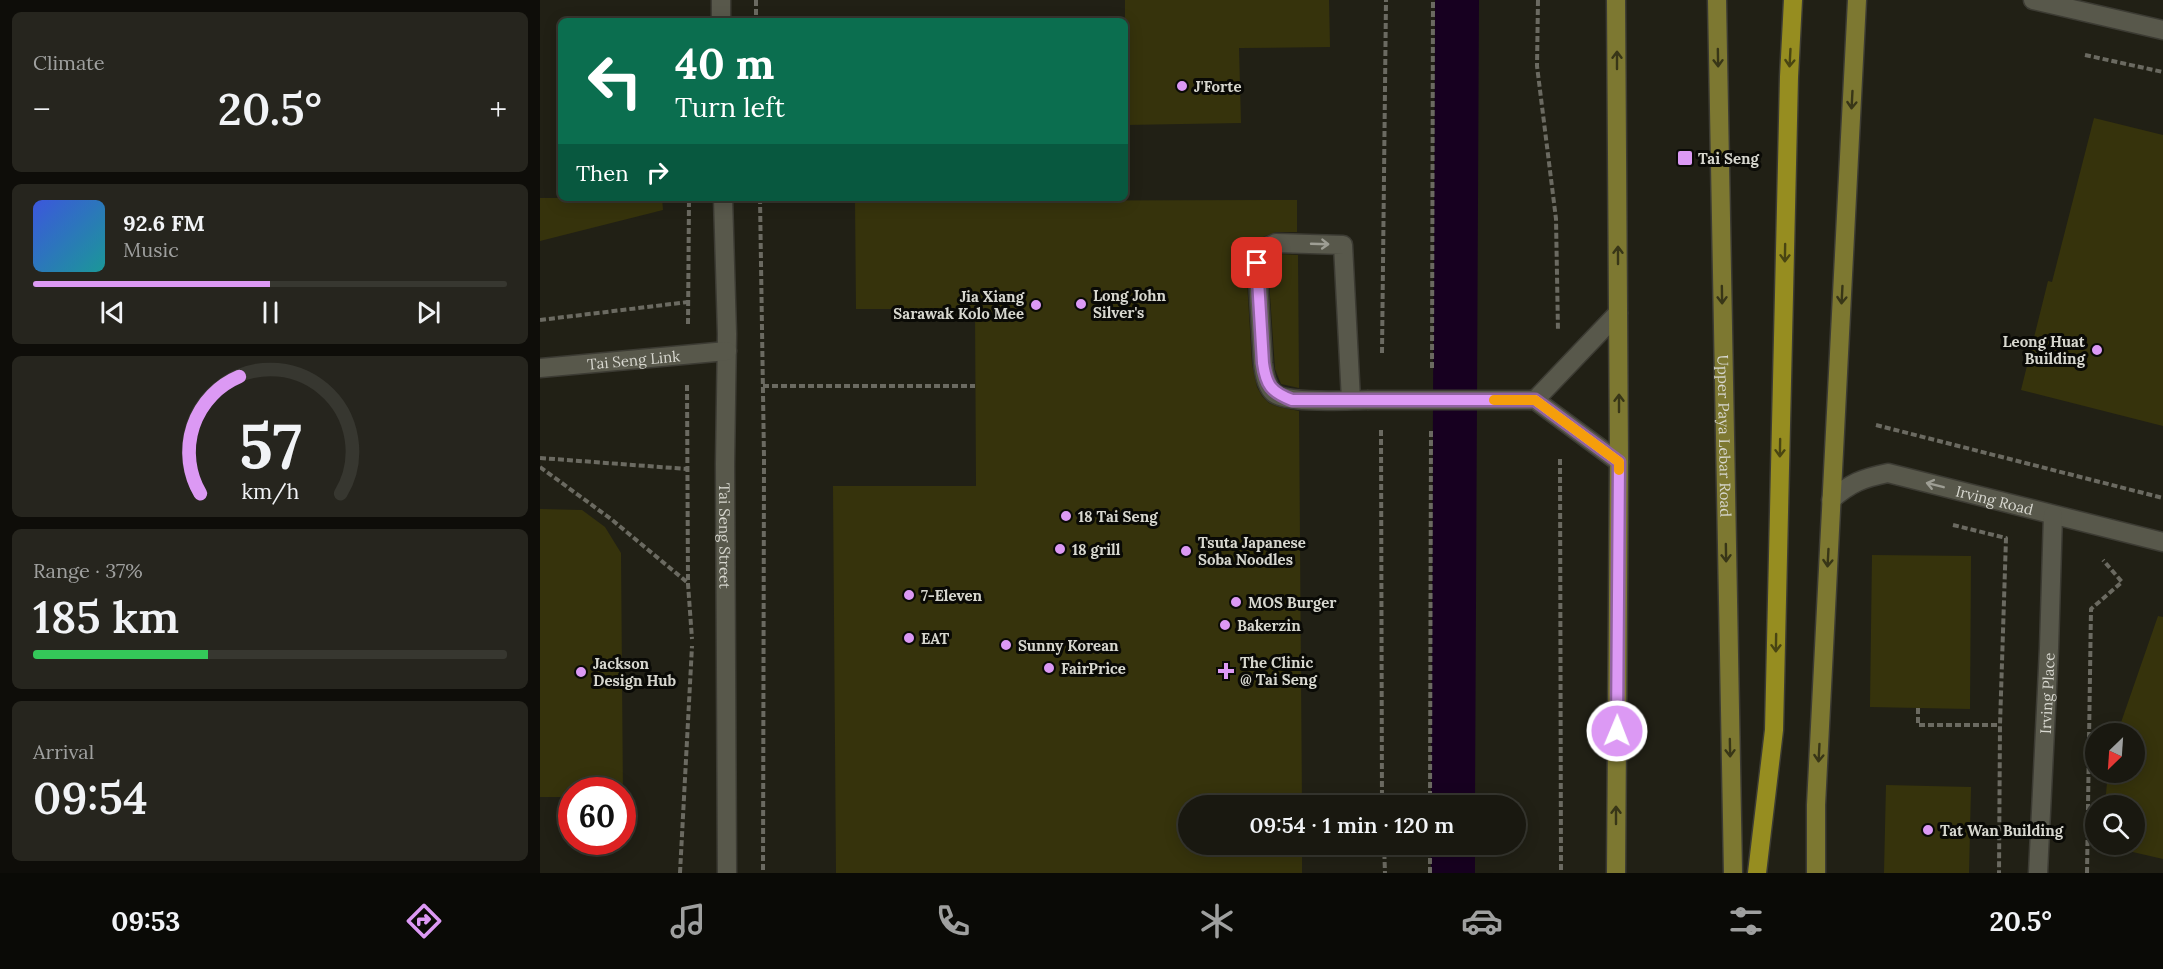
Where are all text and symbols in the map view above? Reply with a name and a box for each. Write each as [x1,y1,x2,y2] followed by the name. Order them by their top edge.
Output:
[675,37,774,91] text: 40 m
[576,42,654,120] icon: left
[1712,48,1724,68] one-way arrow
[1784,48,1795,68] one-way arrow
[33,50,105,75] text: Climate
[1611,50,1623,70] one-way arrow
[1194,77,1241,96] place label: J'Forte
[1175,79,1189,93] marker: J'Forte
[218,80,322,137] text: 20.5°
[33,88,51,130] text: −
[490,88,507,130] text: +
[675,90,785,124] text: Turn left
[1846,90,1857,110] one-way arrow
[1676,149,1694,167] marker: Tai Seng
[1698,149,1760,168] place label: Tai Seng
[641,156,674,189] icon: right
[576,159,629,187] text: Then
[123,209,205,237] text: 92.6 FM
[123,237,179,262] text: Music
[1231,237,1282,288] pin
[1309,238,1329,250] one-way arrow
[1779,243,1791,263] one-way arrow
[1612,245,1624,265] one-way arrow
[1240,246,1273,279] icon: arrive
[1716,285,1728,305] one-way arrow
[1836,285,1847,305] one-way arrow
[1093,286,1167,322] place label: Long John Silver's
[893,287,1025,323] place label: Jia Xiang Sarawak Kolo Mee
[96,296,129,329] icon: previous
[254,296,287,329] icon: pause
[412,296,445,329] icon: next
[1074,297,1088,311] marker: Long John Silver's
[1029,298,1043,312] marker: Jia Xiang Sarawak Kolo Mee
[2003,332,2086,368] place label: Leong Huat Building
[2090,343,2104,357] marker: Leong Huat Building
[586,346,681,373] street label: Tai Seng Link
[1714,354,1736,517] street label: Upper Paya Lebar Road
[1613,394,1624,414] one-way arrow
[239,405,301,485] text: 57
[1775,438,1786,458] one-way arrow
[241,477,299,505] text: km/h
[1926,478,1945,490] one-way arrow
[1954,481,2036,519] street label: Irving Road
[716,483,735,589] street label: Tai Seng Street
[1078,507,1158,526] place label: 18 Tai Seng
[1059,509,1073,523] marker: 18 Tai Seng
[1198,533,1306,569] place label: Tsuta Japanese Soba Noodles
[1072,540,1121,559] place label: 18 grill
[1053,542,1067,556] marker: 18 grill
[1720,543,1732,563] one-way arrow
[1179,544,1193,558] marker: Tsuta Japanese Soba Noodles
[1822,548,1833,568] one-way arrow
[33,558,143,583] text: Range · 37%
[921,586,983,605] place label: 7-Eleven
[33,588,179,645] text: 185 km
[902,588,916,602] marker: 7-Eleven
[1248,593,1337,612] place label: MOS Burger
[1229,595,1243,609] marker: MOS Burger
[1237,616,1301,635] place label: Bakerzin
[1218,618,1232,632] marker: Bakerzin
[921,629,950,648] place label: EAT
[902,631,916,645] marker: EAT
[1770,633,1782,653] one-way arrow
[1018,636,1119,655] place label: Sunny Korean
[999,638,1013,652] marker: Sunny Korean
[2035,652,2058,734] street label: Irving Place
[1240,653,1317,689] place label: The Clinic @ Tai Seng
[593,654,677,690] place label: Jackson Design Hub
[1061,659,1126,678] place label: FairPrice
[1042,661,1056,675] marker: FairPrice
[1217,662,1235,680] marker: The Clinic @ Tai Seng
[574,665,588,679] marker: Jackson Design Hub
[1585,699,1649,763] position arrow
[2085,723,2145,783] north arrow
[2085,723,2145,855] map controls
[1724,738,1735,758] one-way arrow
[33,739,94,764] text: Arrival
[1813,743,1824,763] one-way arrow
[33,769,148,826] text: 09:54
[558,777,636,855] speed limit sign: 60
[2085,795,2145,855] button: search
[1610,805,1622,825] one-way arrow
[1250,811,1454,839] text: 09:54 · 1 min · 120 m
[1940,821,2064,840] place label: Tat Wan Building
[1921,823,1935,837] marker: Tat Wan Building
[403,900,445,942] icon: directions
[667,900,709,942] icon: music
[932,900,974,942] icon: phone
[1196,900,1238,942] icon: climate
[1461,900,1503,942] icon: car
[1725,900,1767,942] icon: filters
[111,904,180,938] text: 09:53
[1989,904,2052,938] text: 20.5°

